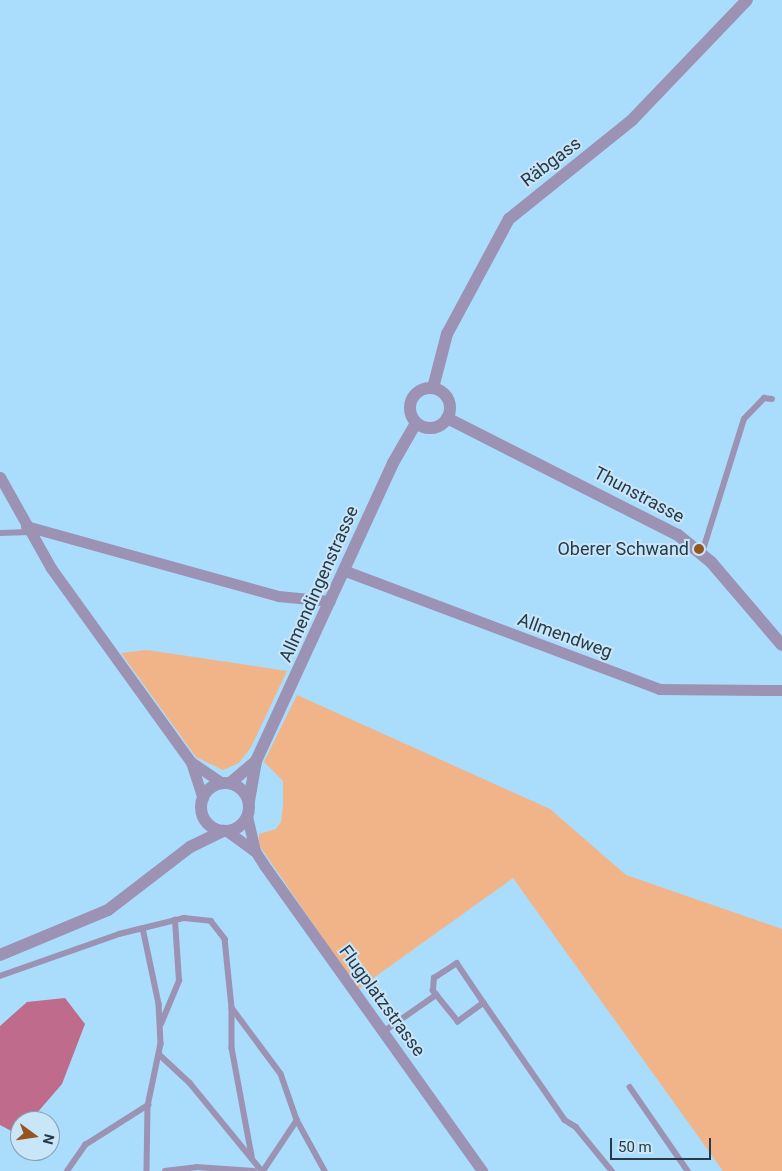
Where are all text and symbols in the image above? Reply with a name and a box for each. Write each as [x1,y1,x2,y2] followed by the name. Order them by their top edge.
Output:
[517,132,585,192] street label: Räbgass
[590,462,688,528] street label: Thunstrasse
[275,503,363,665] street label: Allmendingenstrasse
[557,538,689,560] place label: Oberer Schwand
[693,543,705,555] marker: Oberer Schwand
[515,609,615,663] street label: Allmendweg
[334,941,430,1061] street label: Flugplatzstrasse
[10,1111,60,1161] north arrow
[612,1128,713,1160] scale bar
[40,1133,58,1146] text: N
[618,1138,652,1156] text: 50 m

